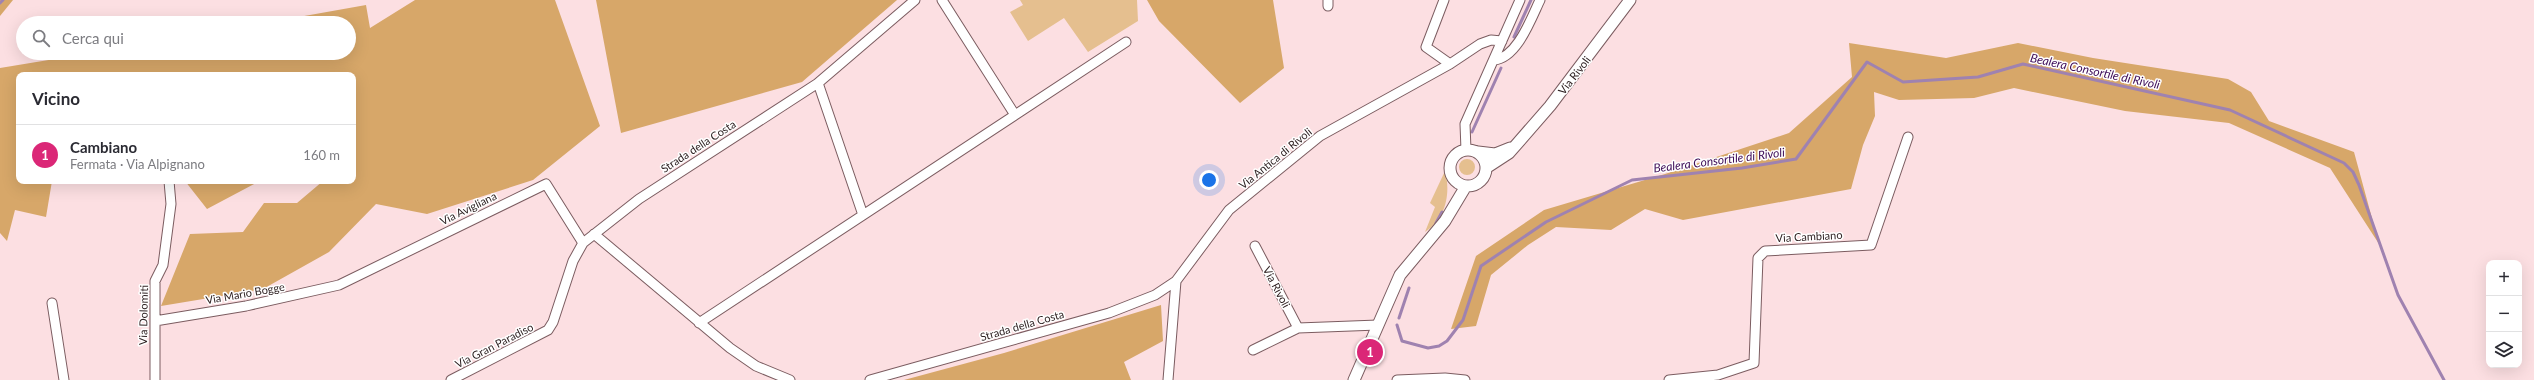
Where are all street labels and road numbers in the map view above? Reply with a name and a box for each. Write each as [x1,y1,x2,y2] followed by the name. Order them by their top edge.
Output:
[1555,53,1593,97] street label: Via Rivoli
[658,117,738,175] street label: Strada della Costa
[1236,124,1314,191] street label: Via Antica di Rivoli
[438,189,498,227] street label: Via Avigliana
[1775,228,1843,244] street label: Via Cambiano
[1261,264,1293,310] street label: Via Rivoli
[204,280,286,306] street label: Via Mario Bogge
[136,285,150,345] street label: Via Dolomiti
[979,307,1065,343] street label: Strada della Costa
[453,320,535,370] street label: Via Gran Paradiso

